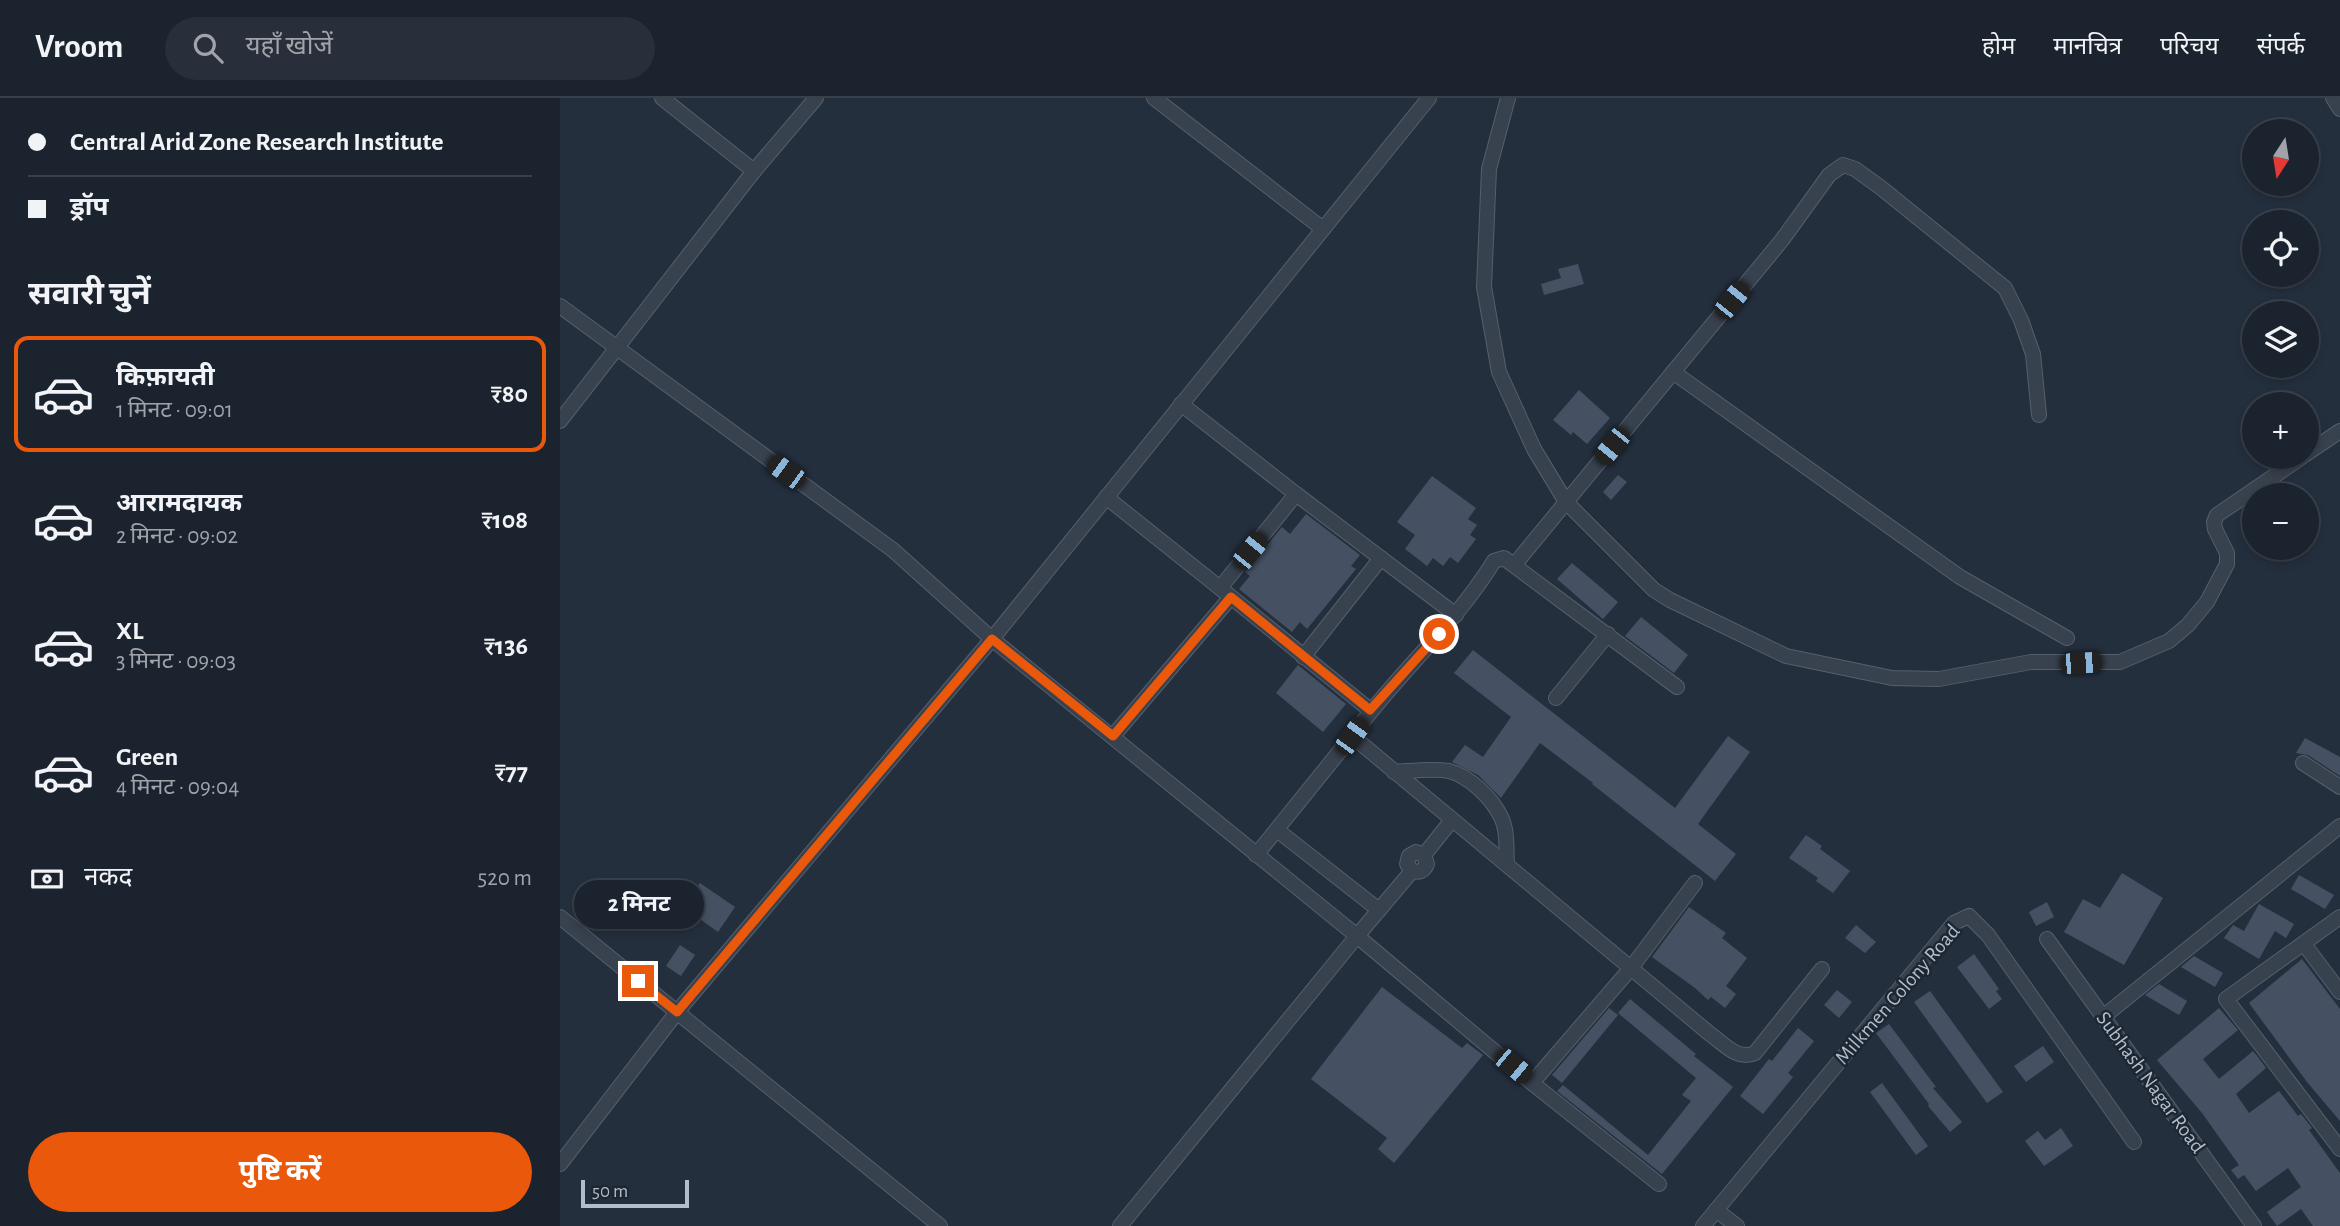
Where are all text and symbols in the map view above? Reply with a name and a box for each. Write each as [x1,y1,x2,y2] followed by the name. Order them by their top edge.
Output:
[165,17,655,80] search box
[189,29,227,67] icon: search
[35,31,123,64] text: Vroom
[245,33,333,59] text: यहाँ खोजें
[1982,35,2015,59] text: होम
[2053,35,2122,59] text: मानचित्र
[2160,35,2219,59] text: परिचय
[2257,35,2305,59] text: संपर्क
[2242,119,2319,196] north arrow
[2242,119,2319,560] map controls
[70,129,443,155] text: Central Arid Zone Research Institute
[70,194,108,220] text: ड्रॉप
[2242,210,2319,287] button: locate
[1711,277,1754,323] car
[28,278,151,310] text: सवारी चुनें
[2242,301,2319,378] button: layers
[32,363,95,426] icon: car
[116,364,215,390] text: किफ़ायती
[491,381,528,407] text: ₹80
[2242,392,2319,469] button: +
[116,399,233,422] text: 1 मिनट · 09:01
[1591,423,1634,469] car
[763,451,810,493] car
[2242,483,2319,560] button: −
[32,489,95,552] icon: car
[116,490,242,516] text: आरामदायक
[481,507,528,533] text: ₹108
[116,525,238,548] text: 2 मिनट · 09:02
[1229,528,1272,574] car
[32,615,95,678] icon: car
[116,618,143,644] text: XL
[1423,618,1455,650] route start
[484,633,528,659] text: ₹136
[116,650,236,673] text: 3 मिनट · 09:03
[2060,651,2103,675] car
[1332,713,1373,759] car
[32,741,95,804] icon: car
[116,744,178,770] text: Green
[495,759,528,785] text: ₹77
[116,776,239,799] text: 4 मिनट · 09:04
[28,860,66,898] icon: cash
[84,864,132,890] text: नकद
[478,867,532,890] text: 520 m
[573,880,703,928] callout: 2 मिनट
[608,893,670,916] text: 2 मिनट
[1831,920,1964,1068] street label: Milkmen Colony Road
[622,965,654,997] route end
[2092,1008,2209,1157] street label: Subhash Nagar Road
[1491,1044,1536,1088] car
[28,1132,532,1212] button: पुष्टि करें
[581,1177,690,1209] scale bar
[592,1182,628,1201] text: 50 m

